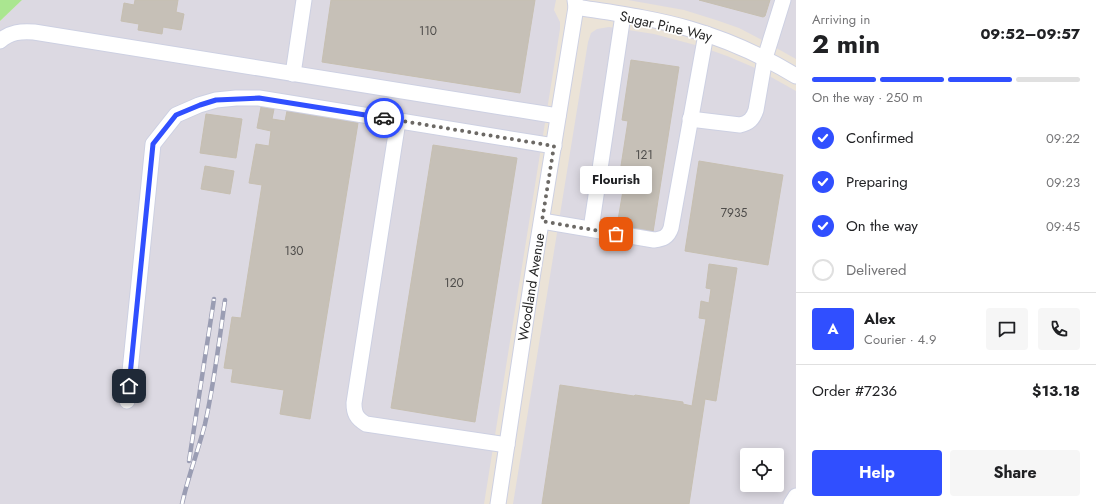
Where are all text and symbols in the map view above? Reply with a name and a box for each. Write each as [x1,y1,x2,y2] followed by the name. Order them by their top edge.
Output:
[618,6,715,47] street label: Sugar Pine Way
[812,10,870,29] text: Arriving in
[419,22,437,40] house number: 110
[980,23,1080,45] text: 09:52–09:57
[812,25,880,63] text: 2 min
[812,88,923,107] text: On the way · 250 m
[364,98,404,138] courier
[373,107,395,129] icon: car
[812,127,834,149] icon: check
[846,127,914,149] text: Confirmed
[1046,129,1080,148] text: 09:22
[635,146,653,164] house number: 121
[580,166,652,194] callout: Flourish
[592,170,640,189] text: Flourish
[812,171,834,193] icon: check
[846,171,908,193] text: Preparing
[1046,173,1080,192] text: 09:23
[721,204,747,222] house number: 7935
[812,215,834,237] icon: check
[846,215,918,237] text: On the way
[599,217,633,251] pin
[1046,217,1080,236] text: 09:45
[605,223,627,245] icon: bag
[513,232,549,342] street label: Woodland Avenue
[284,242,304,260] house number: 130
[846,259,907,281] text: Delivered
[444,274,464,292] house number: 120
[864,308,895,330] text: Alex
[986,308,1028,350] button: chat
[1038,308,1080,350] button: phone
[827,318,839,340] text: A
[864,330,937,349] text: Courier · 4.9
[112,369,146,403] pin
[118,375,140,397] icon: home
[812,380,897,402] text: Order #7236
[1032,380,1080,402] text: $13.18
[740,448,784,492] map controls
[740,448,784,492] button: locate
[812,450,942,496] button: Help
[950,450,1080,496] button: Share

